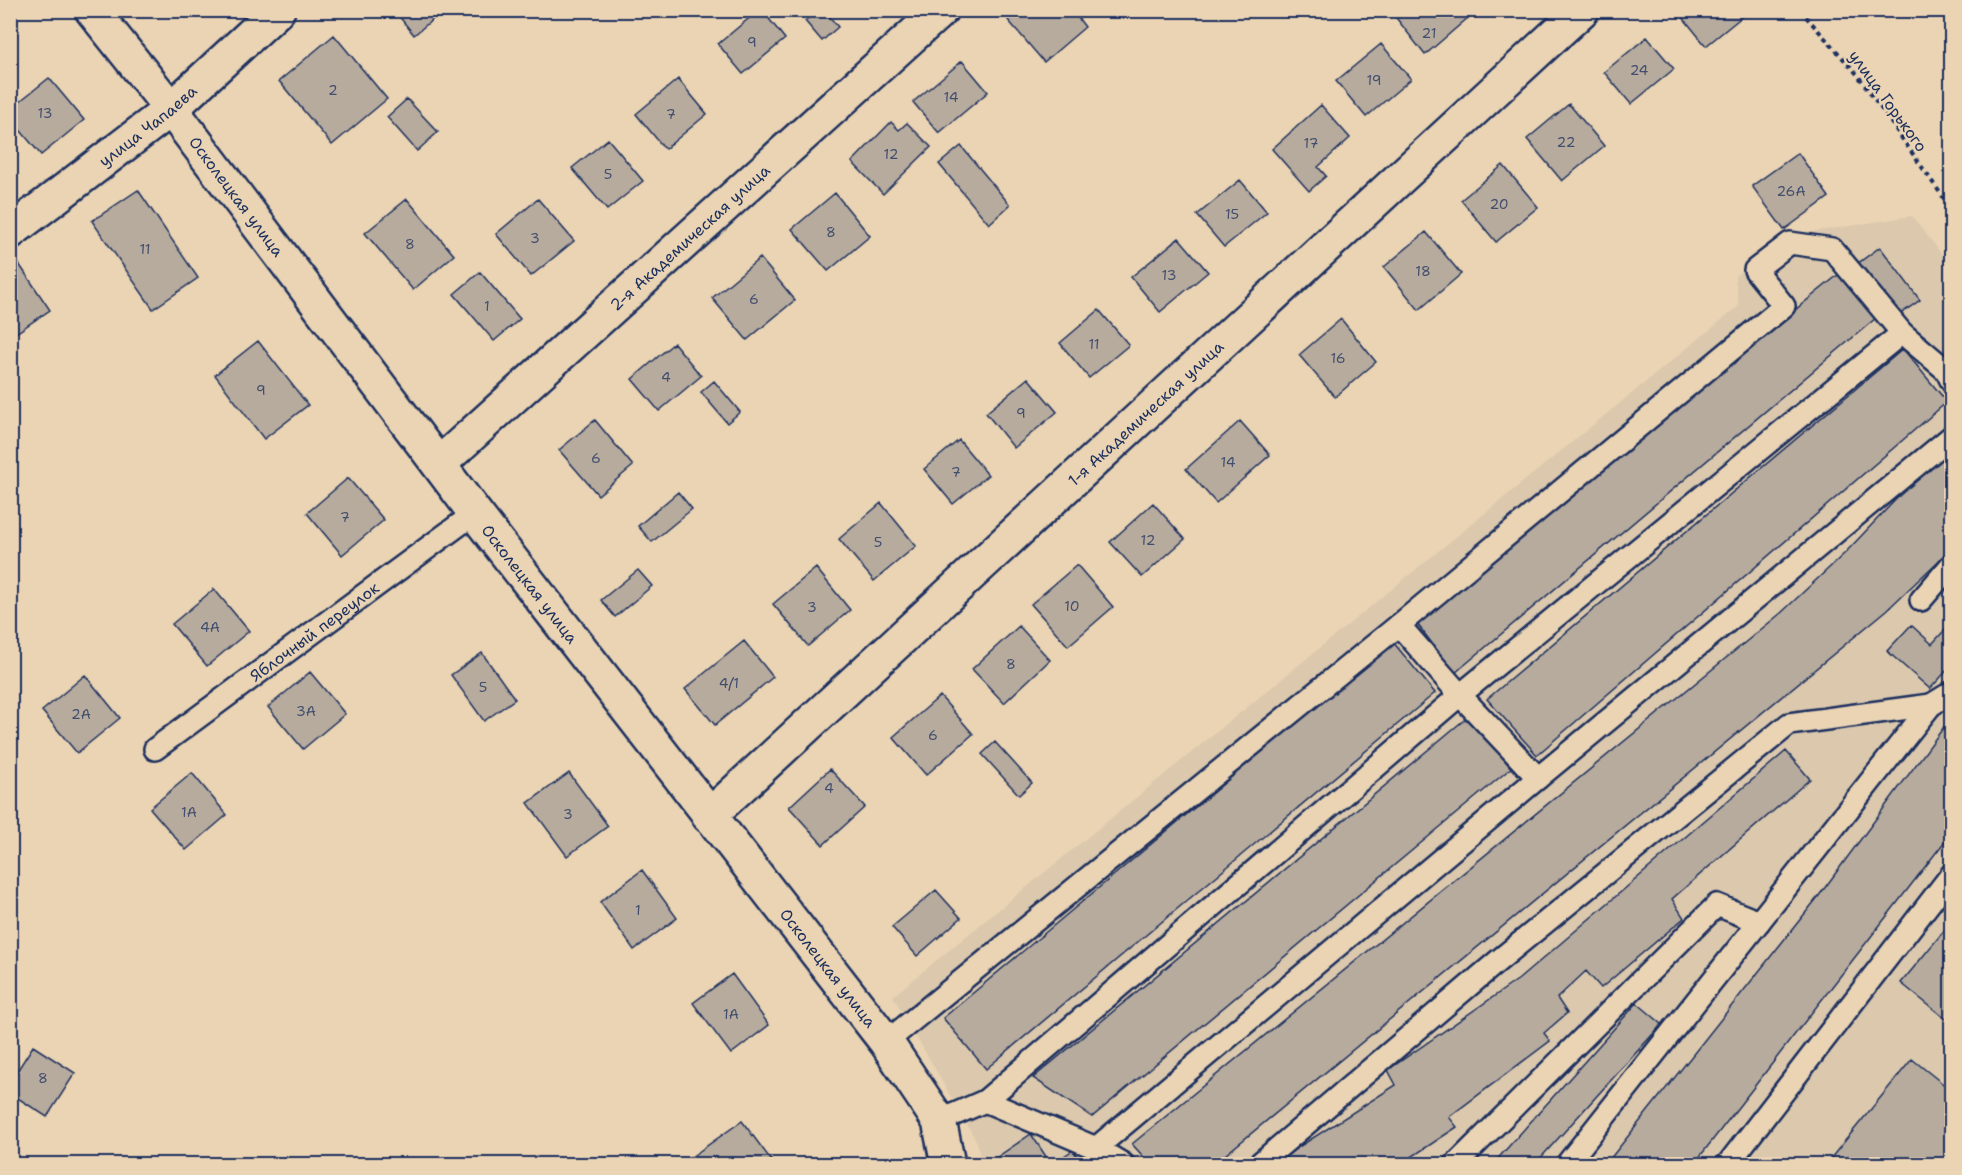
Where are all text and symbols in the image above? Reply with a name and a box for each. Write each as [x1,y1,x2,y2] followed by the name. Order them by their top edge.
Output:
[1422,24,1436,42] house number: 21
[747,33,757,51] house number: 9
[1844,46,1932,156] street label: улица Горького
[1630,61,1649,79] house number: 24
[1366,71,1382,89] house number: 19
[94,80,201,171] street label: улица Чапаева
[328,81,338,99] house number: 2
[943,88,959,106] house number: 14
[38,104,52,122] house number: 13
[666,105,676,123] house number: 7
[185,132,289,261] street label: Осколецкая улица
[1557,133,1575,151] house number: 22
[1304,134,1318,152] house number: 17
[884,145,898,163] house number: 12
[605,160,774,315] street label: 2-я Академическая улица
[604,165,612,183] house number: 5
[1776,182,1806,200] house number: 26А
[1489,195,1509,213] house number: 20
[1225,205,1239,223] house number: 15
[826,223,836,241] house number: 8
[530,229,540,247] house number: 3
[405,235,415,253] house number: 8
[139,240,151,258] house number: 11
[1415,262,1431,280] house number: 18
[1162,266,1176,284] house number: 13
[749,290,759,308] house number: 6
[484,297,490,315] house number: 1
[1088,335,1100,353] house number: 11
[1063,336,1228,490] street label: 1-я Академическая улица
[1330,349,1346,367] house number: 16
[661,368,671,386] house number: 4
[256,381,266,399] house number: 9
[1016,404,1026,422] house number: 9
[591,449,601,467] house number: 6
[1220,453,1236,471] house number: 14
[951,463,961,481] house number: 7
[340,508,350,526] house number: 7
[477,520,583,648] street label: Осколецкая улица
[1141,531,1155,549] house number: 12
[874,533,882,551] house number: 5
[246,577,384,686] street label: Яблочный переулок
[1064,597,1080,615] house number: 10
[807,598,817,616] house number: 3
[200,618,220,636] house number: 4А
[1006,655,1016,673] house number: 8
[719,674,739,692] house number: 4/1
[479,678,487,696] house number: 5
[296,702,316,720] house number: 3А
[71,705,91,723] house number: 2А
[928,726,938,744] house number: 6
[824,779,834,797] house number: 4
[181,803,197,821] house number: 1А
[563,805,573,823] house number: 3
[635,901,641,919] house number: 1
[775,904,881,1032] street label: Осколецкая улица
[723,1005,739,1023] house number: 1А
[38,1069,48,1087] house number: 8

